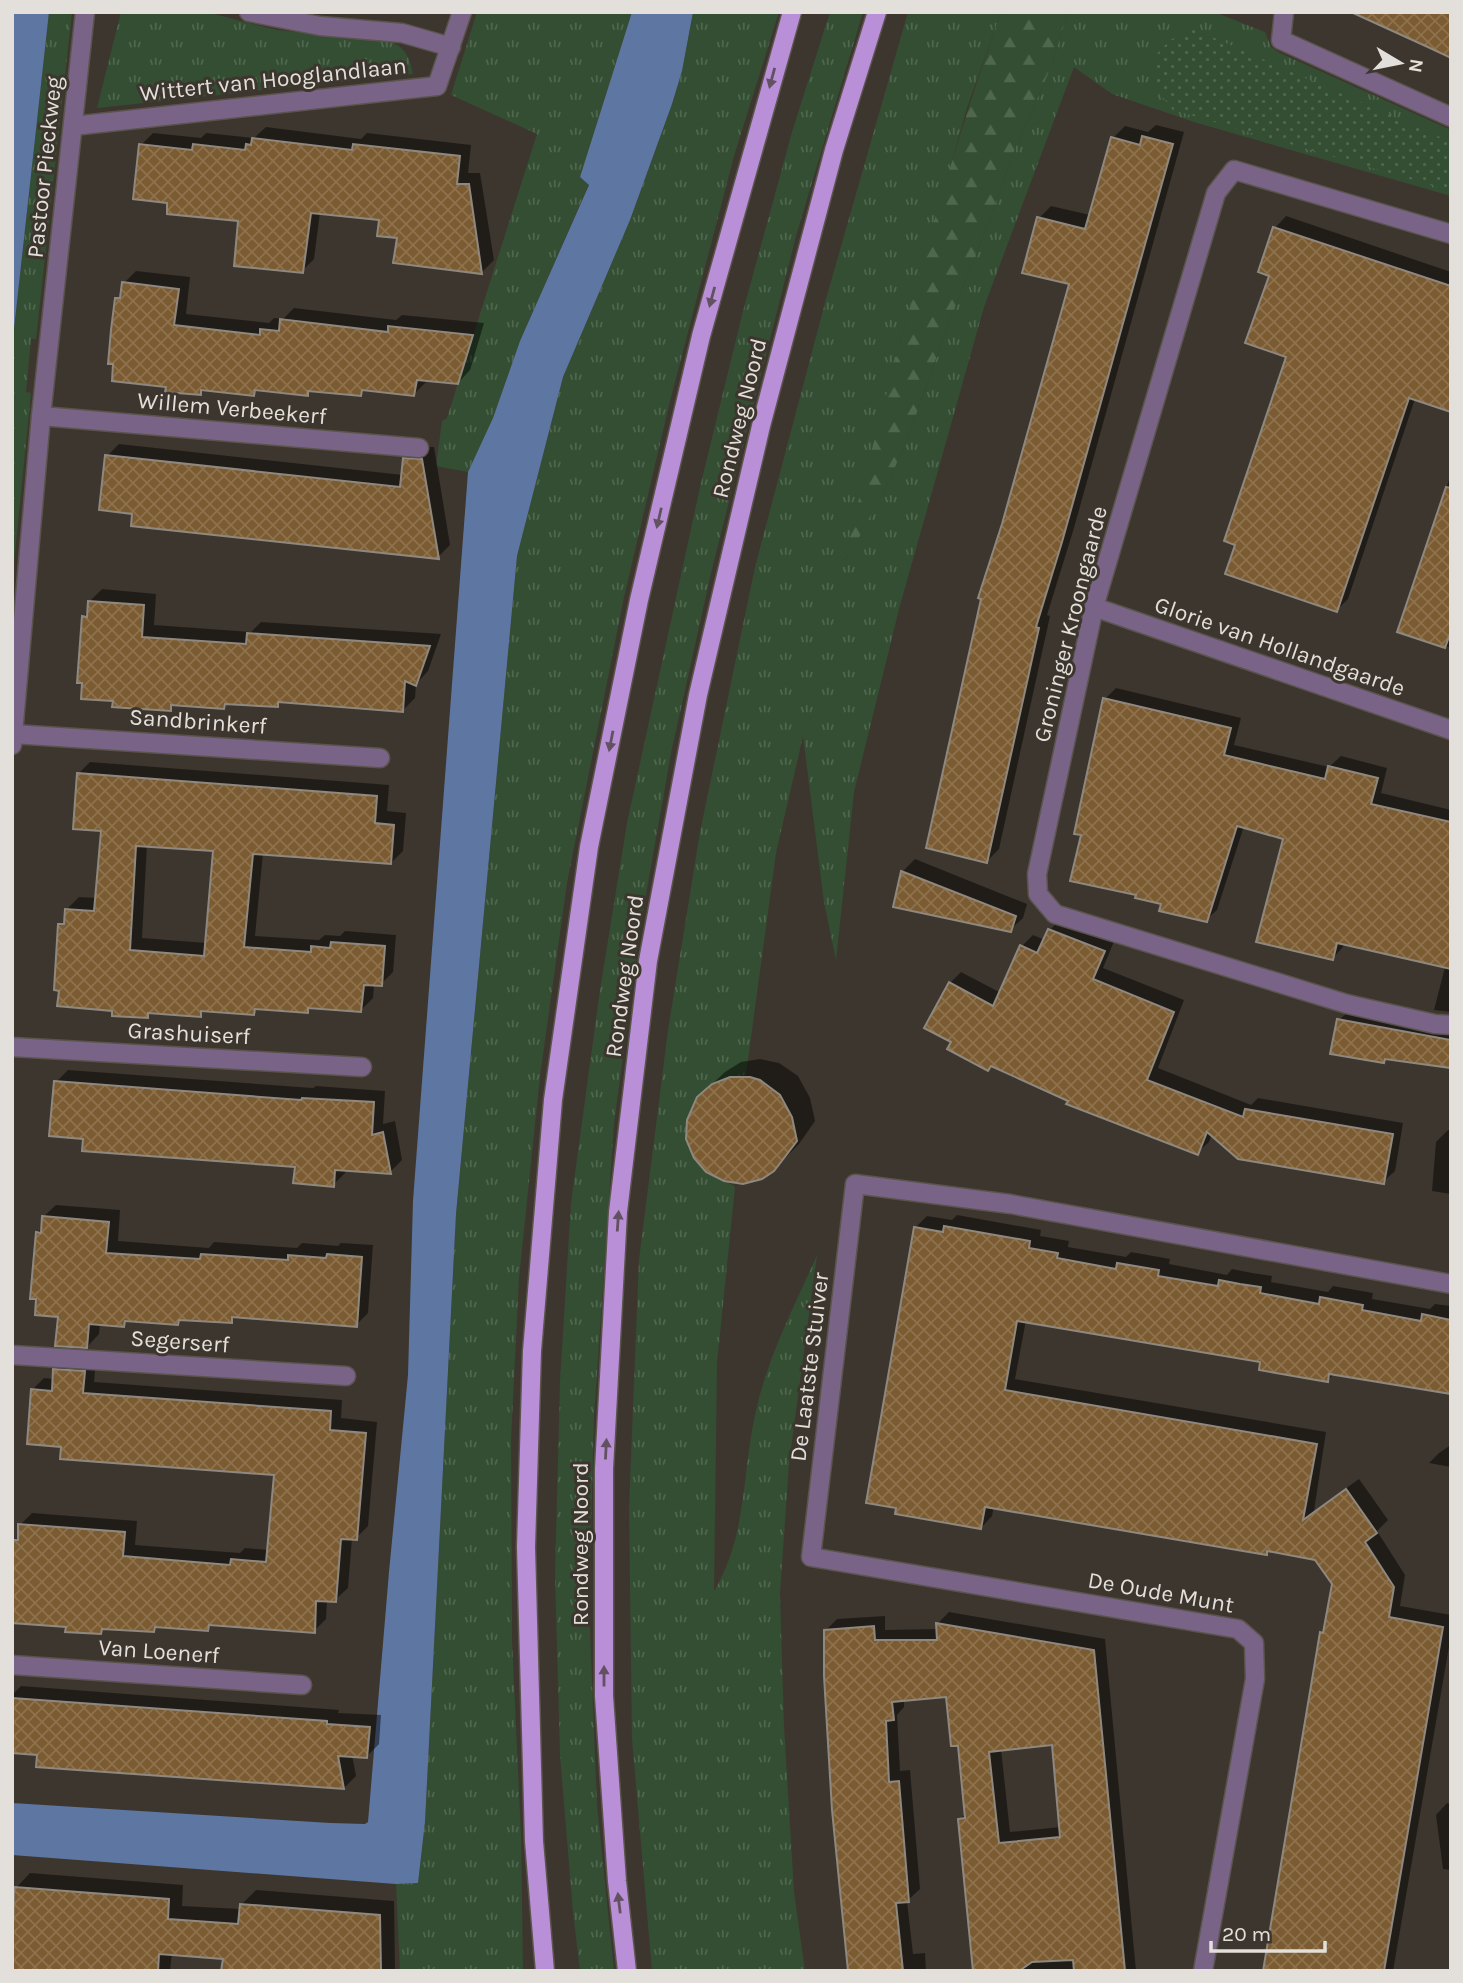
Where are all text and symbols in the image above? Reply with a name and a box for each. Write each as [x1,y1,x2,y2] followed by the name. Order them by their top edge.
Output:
[1365,28,1435,98] north arrow
[138,52,408,107] street label: Wittert van Hooglandlaan
[1404,57,1428,74] text: N
[766,67,777,89] one-way arrow
[22,75,67,259] street label: Pastoor Pieckweg
[706,286,717,308] one-way arrow
[707,335,772,501] street label: Rondweg Noord
[136,387,328,430] street label: Willem Verbeekerf
[1028,503,1113,745] street label: Groninger Kroongaarde
[653,507,664,529] one-way arrow
[1151,591,1409,702] street label: Glorie van Hollandgaarde
[128,703,268,740] street label: Sandbrinkerf
[605,730,616,752] one-way arrow
[600,893,649,1059] street label: Rondweg Noord
[127,1017,251,1050] street label: Grashuiserf
[612,1210,623,1232] one-way arrow
[785,1270,835,1463] street label: De Laatste Stuiver
[130,1325,230,1358] street label: Segerserf
[600,1437,611,1459] one-way arrow
[567,1462,594,1626] street label: Rondweg Noord
[1086,1566,1237,1619] street label: De Oude Munt
[98,1634,220,1669] street label: Van Loenerf
[598,1665,610,1687] one-way arrow
[614,1892,625,1914] one-way arrow
[1211,1910,1325,1954] scale bar
[1222,1922,1271,1946] text: 20 m

